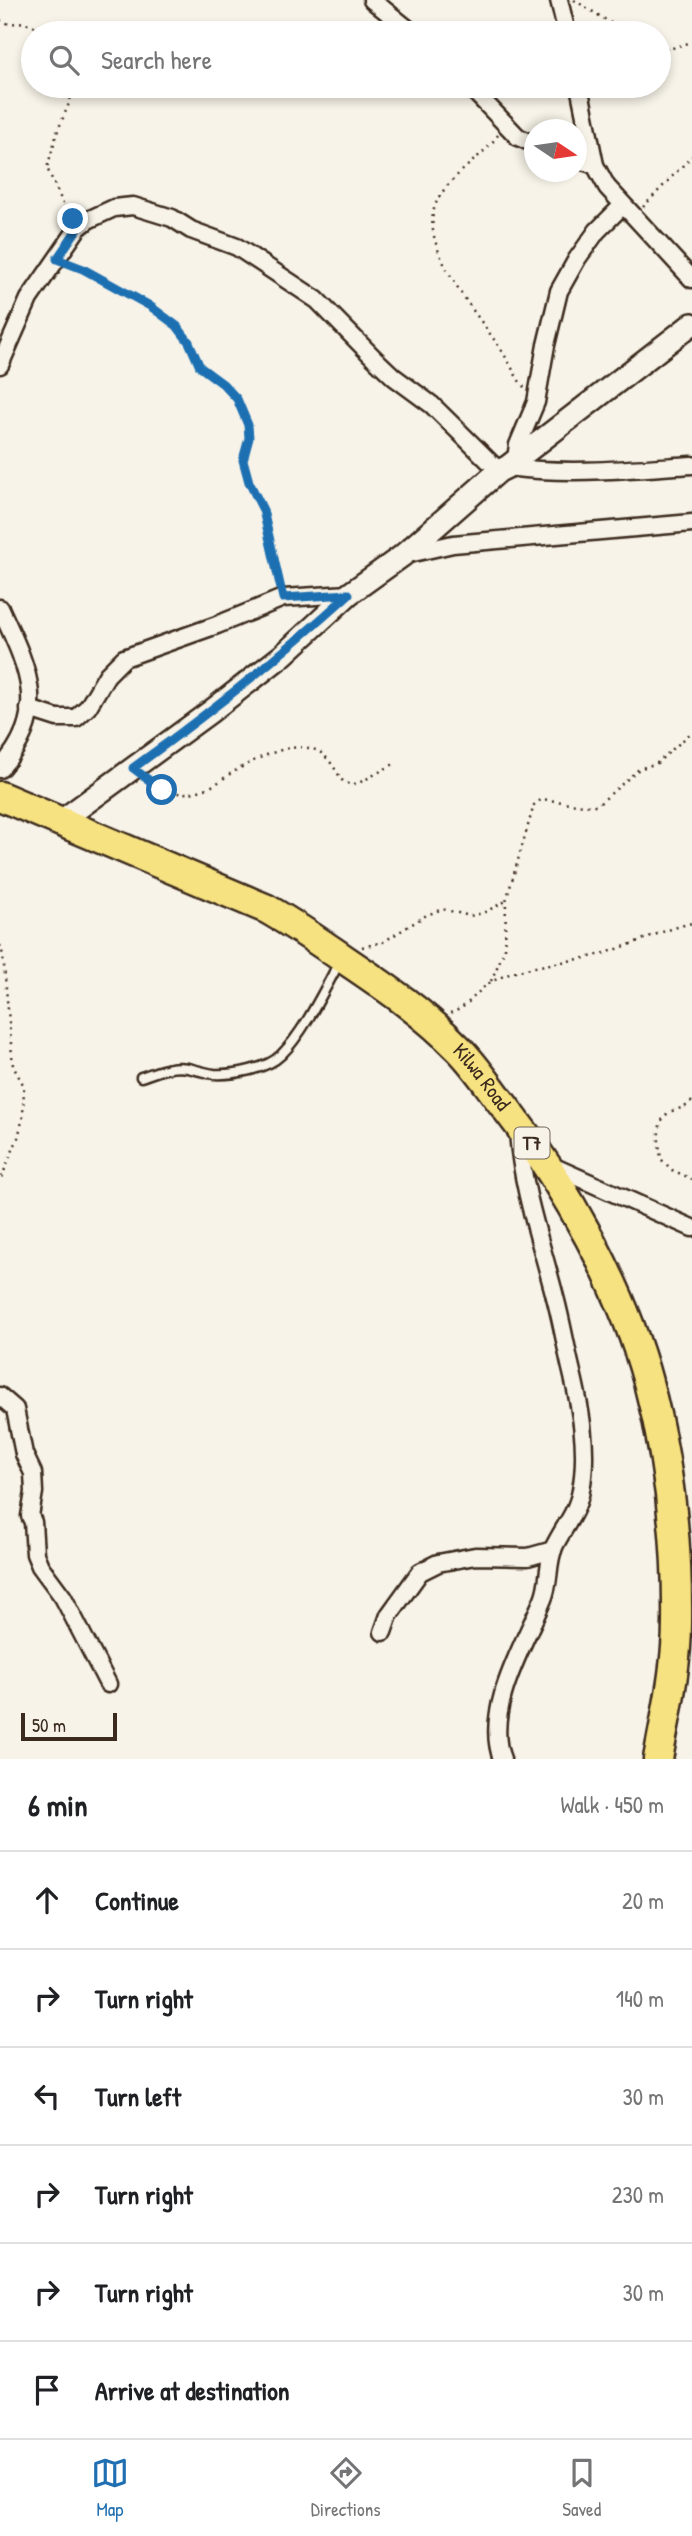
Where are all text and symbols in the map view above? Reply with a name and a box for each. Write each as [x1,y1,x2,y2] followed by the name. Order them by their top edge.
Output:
[21,21,671,98] search box
[45,41,83,79] icon: search
[101,42,212,77] text: Search here
[524,119,587,182] north arrow
[57,203,88,234] route end
[146,774,177,805] route start
[447,1036,518,1117] street label: Kilwa Road
[514,1128,550,1158] road number: T7
[21,1710,117,1742] scale bar
[32,1712,66,1738] text: 50 m
[28,1785,88,1825] text: 6 min
[560,1789,664,1820] text: Walk · 450 m
[28,1881,66,1919] icon: ahead
[95,1883,179,1918] text: Continue
[622,1885,664,1916] text: 20 m
[28,1979,66,2017] icon: right
[95,1981,193,2016] text: Turn right
[616,1983,664,2014] text: 140 m
[28,2077,66,2115] icon: left
[95,2079,181,2114] text: Turn left
[622,2081,664,2112] text: 30 m
[28,2175,66,2213] icon: right
[95,2177,193,2212] text: Turn right
[612,2179,664,2210] text: 230 m
[28,2273,66,2311] icon: right
[95,2275,193,2310] text: Turn right
[622,2277,664,2308] text: 30 m
[28,2371,66,2409] icon: arrive
[95,2373,290,2408] text: Arrive at destination
[91,2454,129,2522] tab: Map
[311,2454,381,2522] tab: Directions
[562,2454,601,2522] tab: Saved

